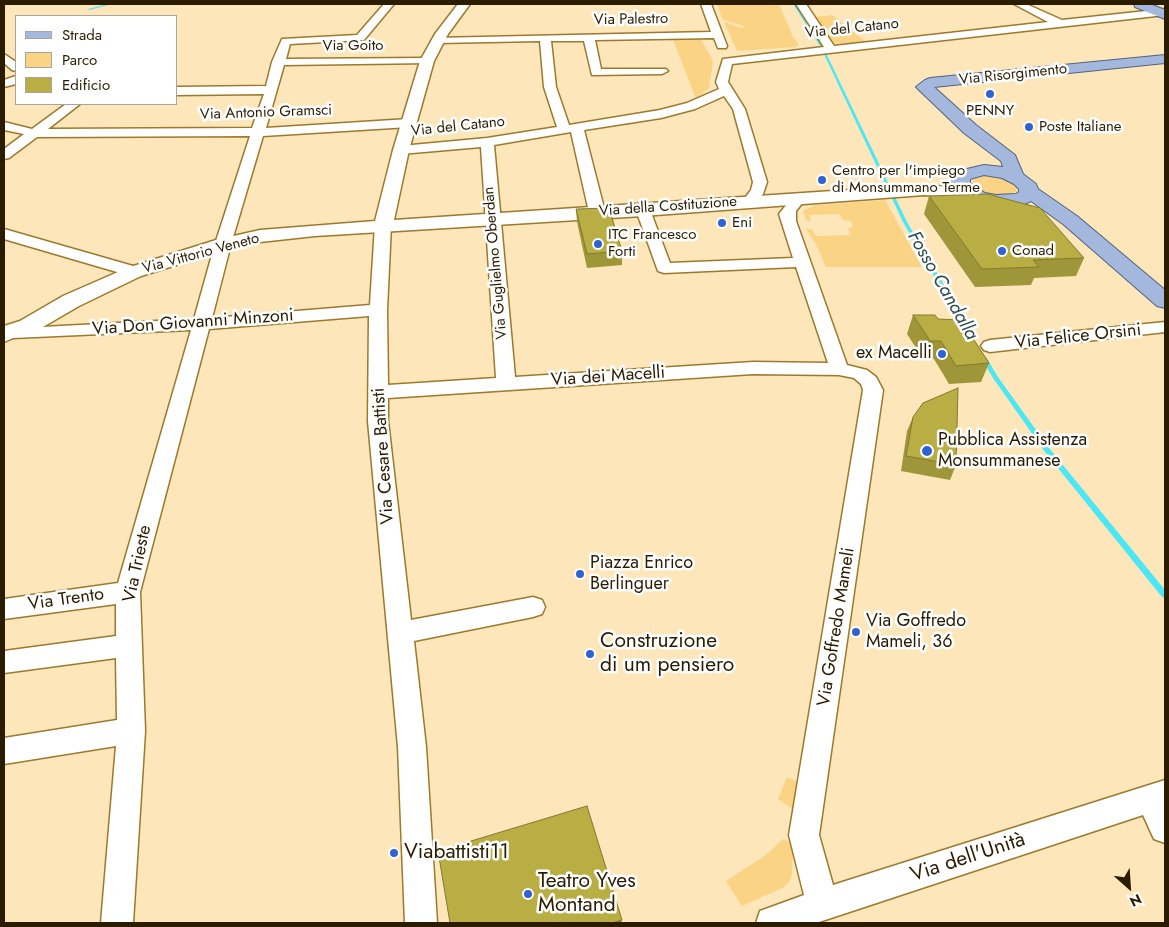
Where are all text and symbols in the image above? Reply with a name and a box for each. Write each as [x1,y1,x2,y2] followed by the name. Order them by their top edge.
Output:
[594,10,668,30] street label: Via Palestro
[15,15,178,105] legend
[804,15,900,43] street label: Via del Catano
[62,24,102,46] text: Strada
[322,37,384,55] street label: Via Goito
[62,49,97,71] text: Parco
[958,60,1068,90] street label: Via Risorgimento
[62,74,110,96] text: Edificio
[984,88,996,100] marker: PENNY
[200,102,332,124] street label: Via Antonio Gramsci
[966,102,1014,120] place label: PENNY
[410,113,506,141] street label: Via del Catano
[1039,118,1121,136] place label: Poste Italiane
[1023,121,1035,133] marker: Poste Italiane
[832,162,980,197] place label: Centro per l'impiego di Monsummano Terme
[816,174,828,186] marker: Centro per l'impiego di Monsummano Terme
[480,186,512,340] street label: Via Guglielmo Oberdan
[598,193,738,221] street label: Via della Costituzione
[732,214,752,232] place label: Eni
[716,217,728,229] marker: Eni
[608,226,696,261] place label: ITC Francesco Forti
[902,227,982,345] water label: Fosso Candalla
[141,230,261,278] street label: Via Vittorio Veneto
[592,238,604,250] marker: ITC Francesco Forti
[1012,242,1054,260] place label: Conad
[996,245,1008,257] marker: Conad
[92,305,294,341] street label: Via Don Giovanni Minzoni
[1014,320,1142,354] street label: Via Felice Orsini
[856,343,932,365] place label: ex Macelli
[936,348,948,360] marker: ex Macelli
[550,362,666,392] street label: Via dei Macelli
[368,387,400,525] street label: Via Cesare Battisti
[938,430,1087,472] place label: Pubblica Assistenza Monsummanese
[920,444,934,458] marker: Pubblica Assistenza Monsummanese
[119,523,157,605] street label: Via Trieste
[814,546,860,708] street label: Via Goffredo Mameli
[590,553,693,596] place label: Piazza Enrico Berlinguer
[574,568,586,580] marker: Piazza Enrico Berlinguer
[27,584,105,616] street label: Via Trento
[866,611,966,654] place label: Via Goffredo Mameli, 36
[850,626,862,638] marker: Via Goffredo Mameli, 36
[600,629,734,679] place label: Construzione di um pensiero
[584,648,596,660] marker: Construzione di um pensiero
[908,828,1028,888] street label: Via dell'Unità
[404,840,509,866] place label: Viabattisti11
[388,847,400,859] marker: Viabattisti11
[1104,862,1154,912] north arrow
[538,869,636,919] place label: Teatro Yves Montand
[522,888,534,900] marker: Teatro Yves Montand
[1126,889,1145,912] text: N

